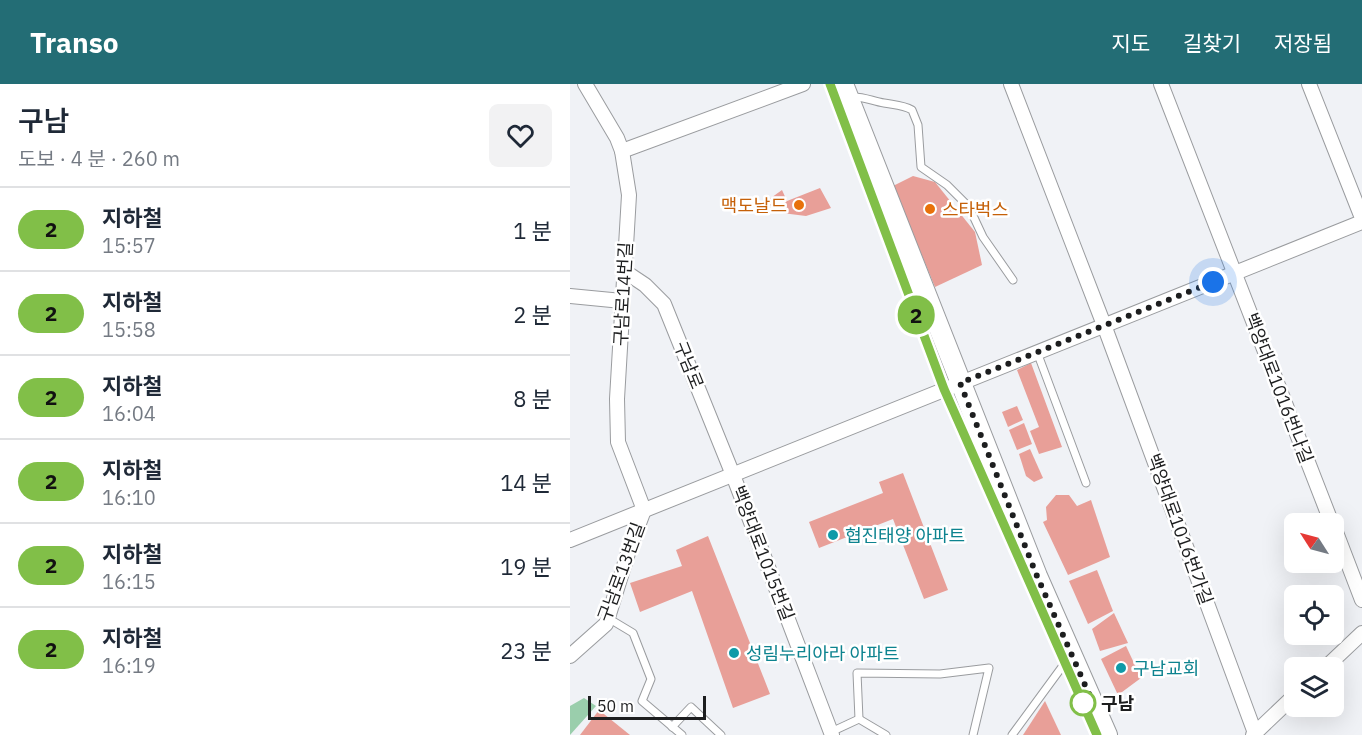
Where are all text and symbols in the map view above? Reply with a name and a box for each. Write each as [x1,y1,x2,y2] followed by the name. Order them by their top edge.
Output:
[30,24,119,61] text: Transo
[1111,29,1150,57] text: 지도
[1183,29,1241,57] text: 길찾기
[1274,29,1332,57] text: 저장됨
[18,102,70,139] text: 구남
[489,104,552,167] button: heart
[18,145,180,172] text: 도보 · 4 분 · 260 m
[721,194,787,217] place label: 맥도날드
[792,198,806,212] marker: 맥도날드
[942,198,1008,221] place label: 스타벅스
[923,202,937,216] marker: 스타벅스
[102,203,163,232] text: 지하철
[45,215,57,243] text: 2
[513,216,552,245] text: 1 분
[102,232,156,259] text: 15:57
[609,241,637,347] street label: 구남로14번길
[1198,267,1228,297] your location
[102,287,163,316] text: 지하철
[896,296,936,334] line badge: 2
[45,299,57,327] text: 2
[513,300,552,329] text: 2 분
[910,301,922,329] text: 2
[1240,310,1318,466] street label: 백양대로1016번나길
[102,316,156,343] text: 15:58
[669,338,709,392] street label: 구남로
[102,371,163,400] text: 지하철
[45,383,57,411] text: 2
[513,384,552,413] text: 8 분
[102,400,156,427] text: 16:04
[1142,450,1218,608] street label: 백양대로1016번가길
[102,455,163,484] text: 지하철
[45,467,57,495] text: 2
[500,468,552,497] text: 14 분
[727,482,799,624] street label: 백양대로1015번길
[102,484,156,511] text: 16:10
[1284,513,1344,573] north arrow
[1284,513,1344,717] map controls
[592,519,650,625] street label: 구남로13번길
[845,524,965,547] place label: 협진태양 아파트
[826,528,840,542] marker: 협진태양 아파트
[102,539,163,568] text: 지하철
[45,551,57,579] text: 2
[500,552,552,581] text: 19 분
[102,568,156,595] text: 16:15
[1284,585,1344,645] button: locate
[102,623,163,652] text: 지하철
[45,635,57,663] text: 2
[500,636,552,665] text: 23 분
[746,642,899,665] place label: 성림누리아라 아파트
[727,646,741,660] marker: 성림누리아라 아파트
[102,652,156,679] text: 16:19
[1133,657,1199,680] place label: 구남교회
[1284,657,1344,717] button: layers
[1114,661,1128,675] marker: 구남교회
[1070,690,1096,716] marker: 구남
[1101,692,1135,715] place label: 구남
[588,693,706,720] scale bar
[597,696,634,716] text: 50 m

